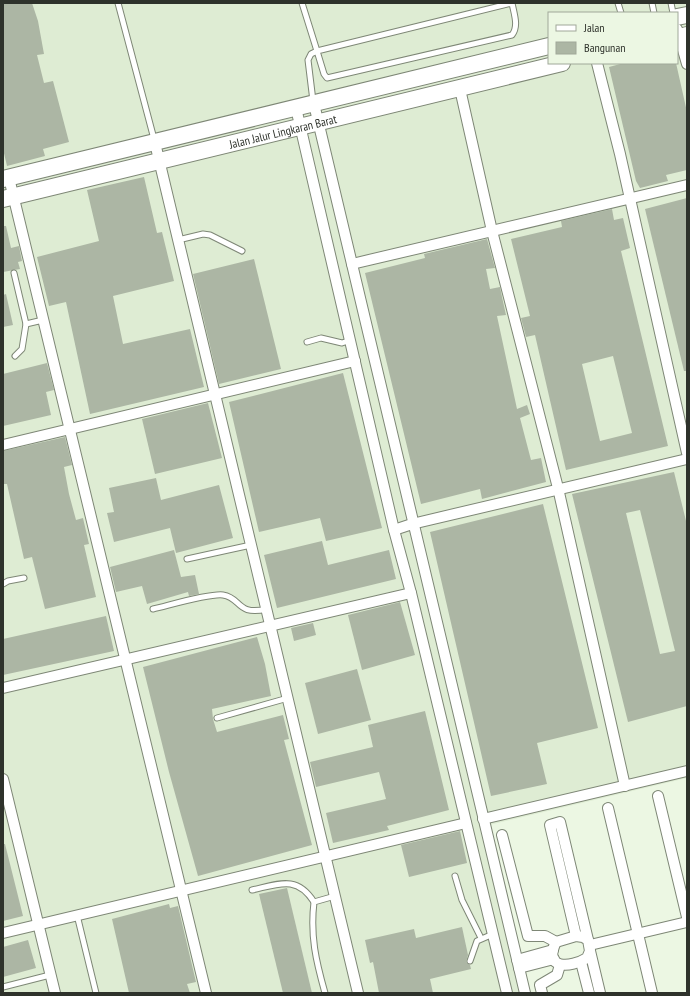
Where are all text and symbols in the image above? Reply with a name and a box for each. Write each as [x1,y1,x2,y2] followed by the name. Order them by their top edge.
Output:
[548,12,678,64] legend
[583,20,605,35] text: Jalan
[584,40,625,55] text: Bangunan
[227,110,339,151] street label: Jalan Jalur Lingkaran Barat

